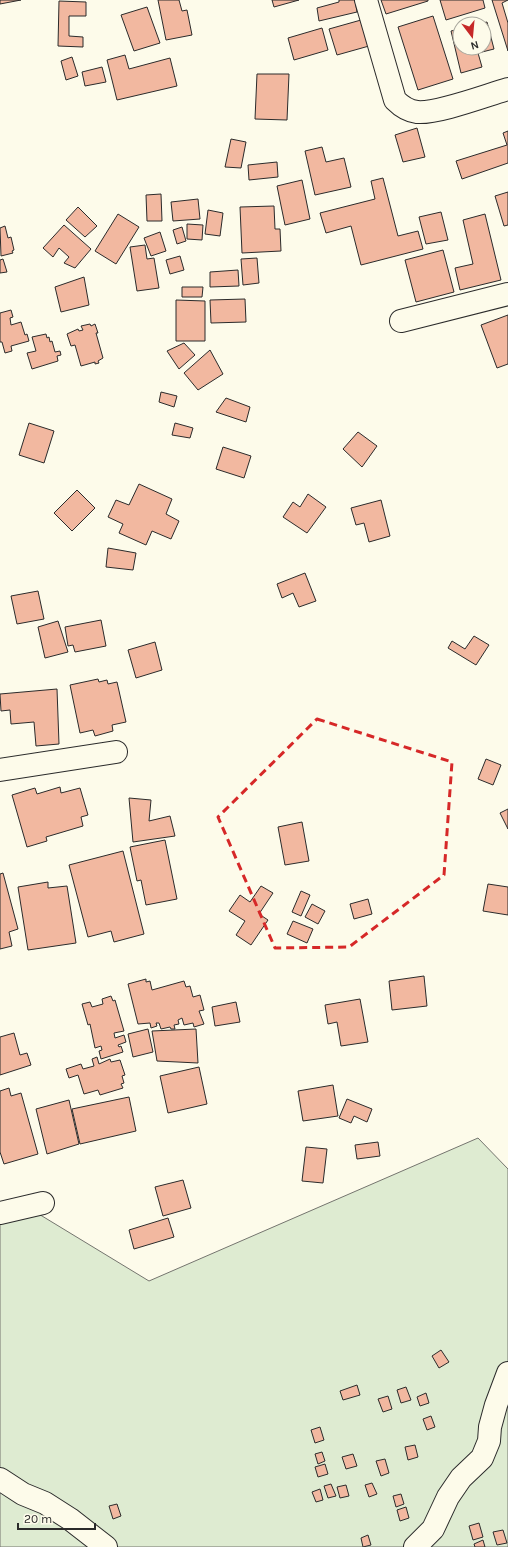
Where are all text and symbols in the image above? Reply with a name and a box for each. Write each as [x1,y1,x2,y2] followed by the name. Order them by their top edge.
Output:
[452,16,492,56] north arrow
[469,38,480,52] text: N
[18,1505,95,1531] scale bar
[24,1512,52,1526] text: 20 m

